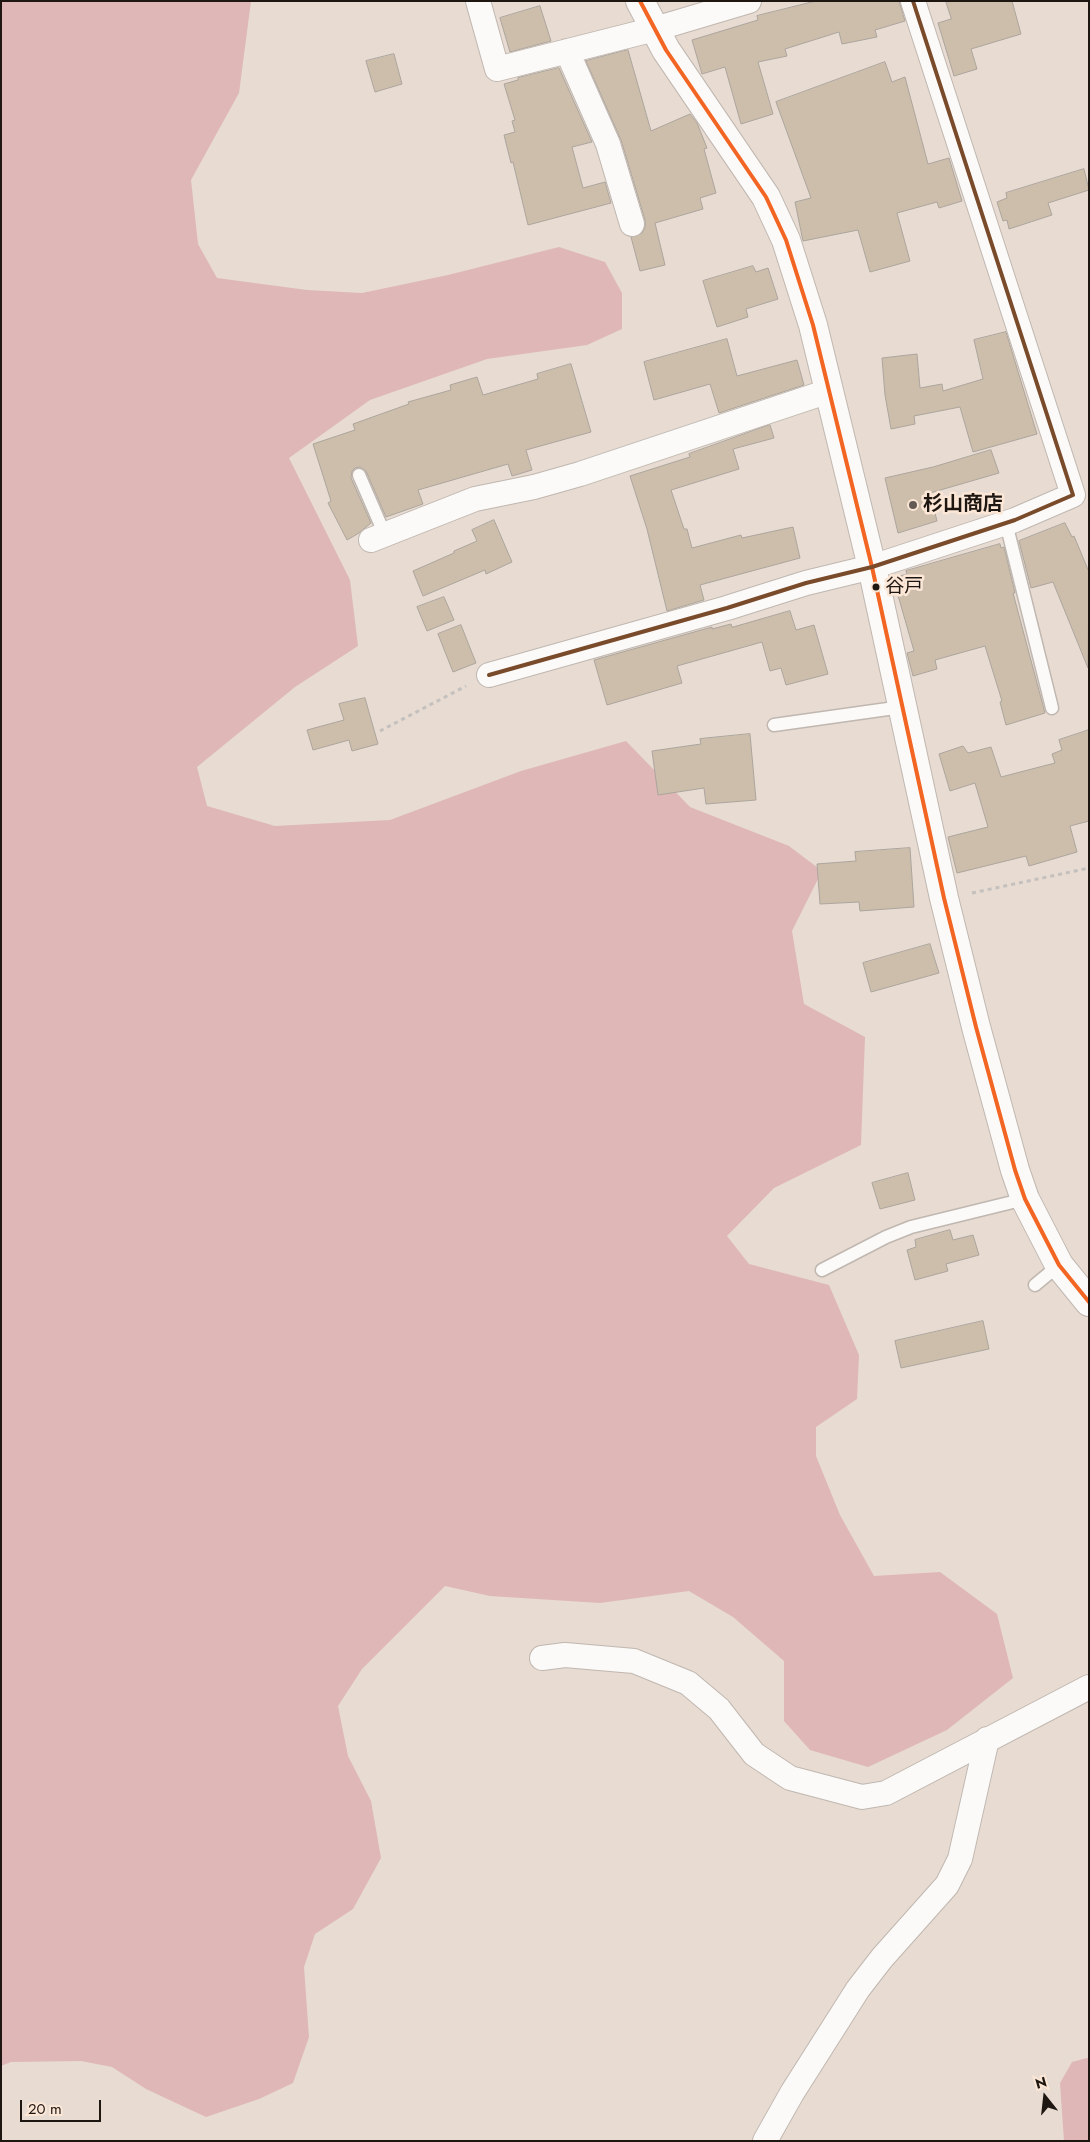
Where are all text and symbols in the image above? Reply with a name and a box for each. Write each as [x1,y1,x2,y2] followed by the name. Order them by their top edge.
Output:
[923,493,1003,517] place label: 杉山商店
[907,499,919,511] marker: 杉山商店
[885,576,923,598] place label: 谷戸
[871,582,881,592] marker: 谷戸
[1033,2071,1049,2094] text: N
[1020,2072,1070,2122] north arrow
[22,2090,104,2122] scale bar
[28,2098,62,2120] text: 20 m

